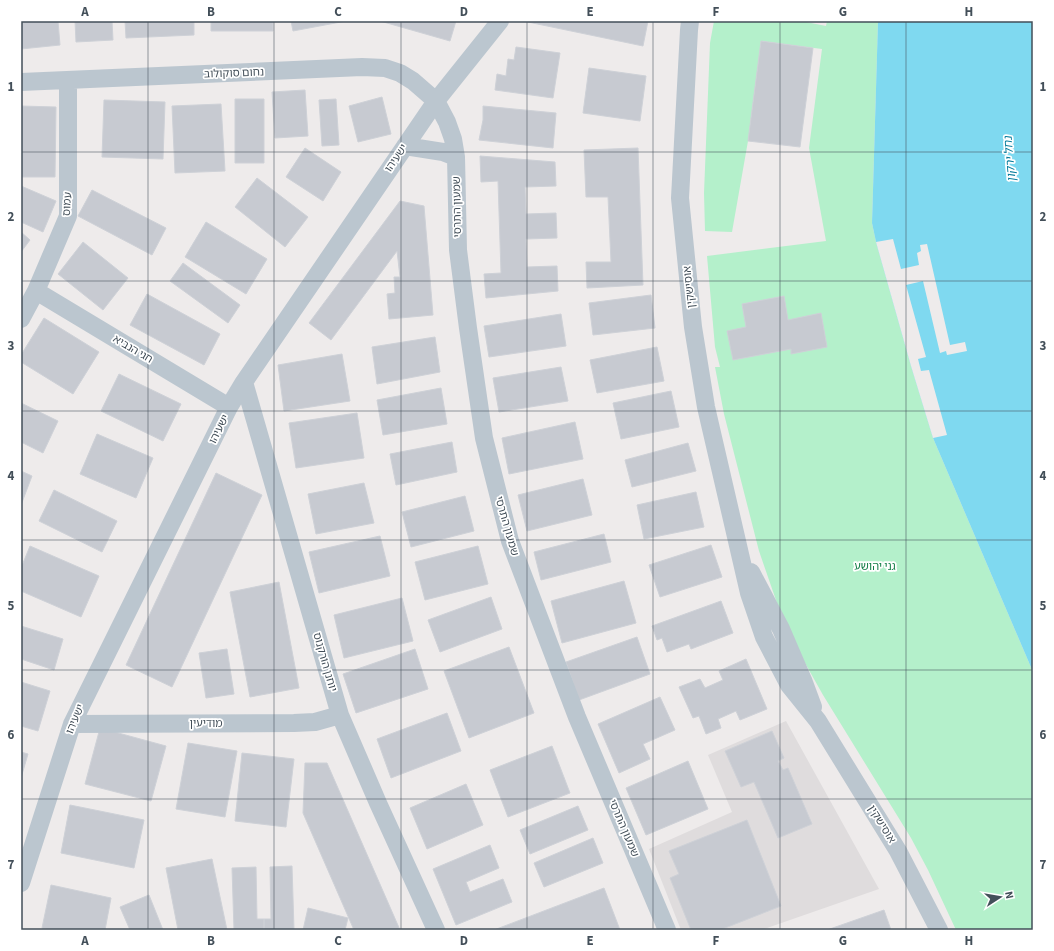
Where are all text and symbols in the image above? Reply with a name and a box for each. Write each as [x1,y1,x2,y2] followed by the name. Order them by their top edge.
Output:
[80,3,89,21] text: A
[207,3,215,21] text: B
[334,3,342,21] text: C
[460,3,468,21] text: D
[586,3,594,21] text: E
[713,3,720,21] text: F
[839,3,847,21] text: G
[965,3,973,21] text: H
[204,64,264,82] street label: נחום סוקולוב
[8,78,15,96] text: 1
[1040,78,1047,96] text: 1
[999,134,1020,183] water label: נחל ירקון
[381,141,411,175] street label: ישעיהו
[449,176,465,238] street label: שמעון התרסי
[59,191,75,217] street label: עמוס
[8,208,15,226] text: 2
[1040,208,1047,226] text: 2
[679,265,699,309] street label: אוסישקין
[110,331,156,367] street label: חגי הנביא
[8,337,15,355] text: 3
[1040,337,1047,355] text: 3
[205,412,233,446] street label: ישעיהו
[8,467,15,485] text: 4
[1040,467,1047,485] text: 4
[491,494,523,558] street label: שמעון התרסי
[854,559,896,574] park label: גני יהושע
[8,597,15,615] text: 5
[1040,597,1047,615] text: 5
[309,631,341,693] street label: יוחנן הורקנוס
[62,702,88,736] street label: ישעיהו
[189,716,223,731] street label: מודיעין
[8,726,15,744] text: 6
[1040,726,1047,744] text: 6
[605,797,643,859] street label: שמעון התרסי
[864,802,900,846] street label: אוסישקין
[8,856,15,874] text: 7
[1040,856,1047,874] text: 7
[980,877,1020,917] north arrow
[1001,890,1017,900] text: N
[80,932,89,950] text: A
[207,932,215,950] text: B
[334,932,342,950] text: C
[460,932,468,950] text: D
[586,932,594,950] text: E
[713,932,720,950] text: F
[839,932,847,950] text: G
[965,932,973,950] text: H

